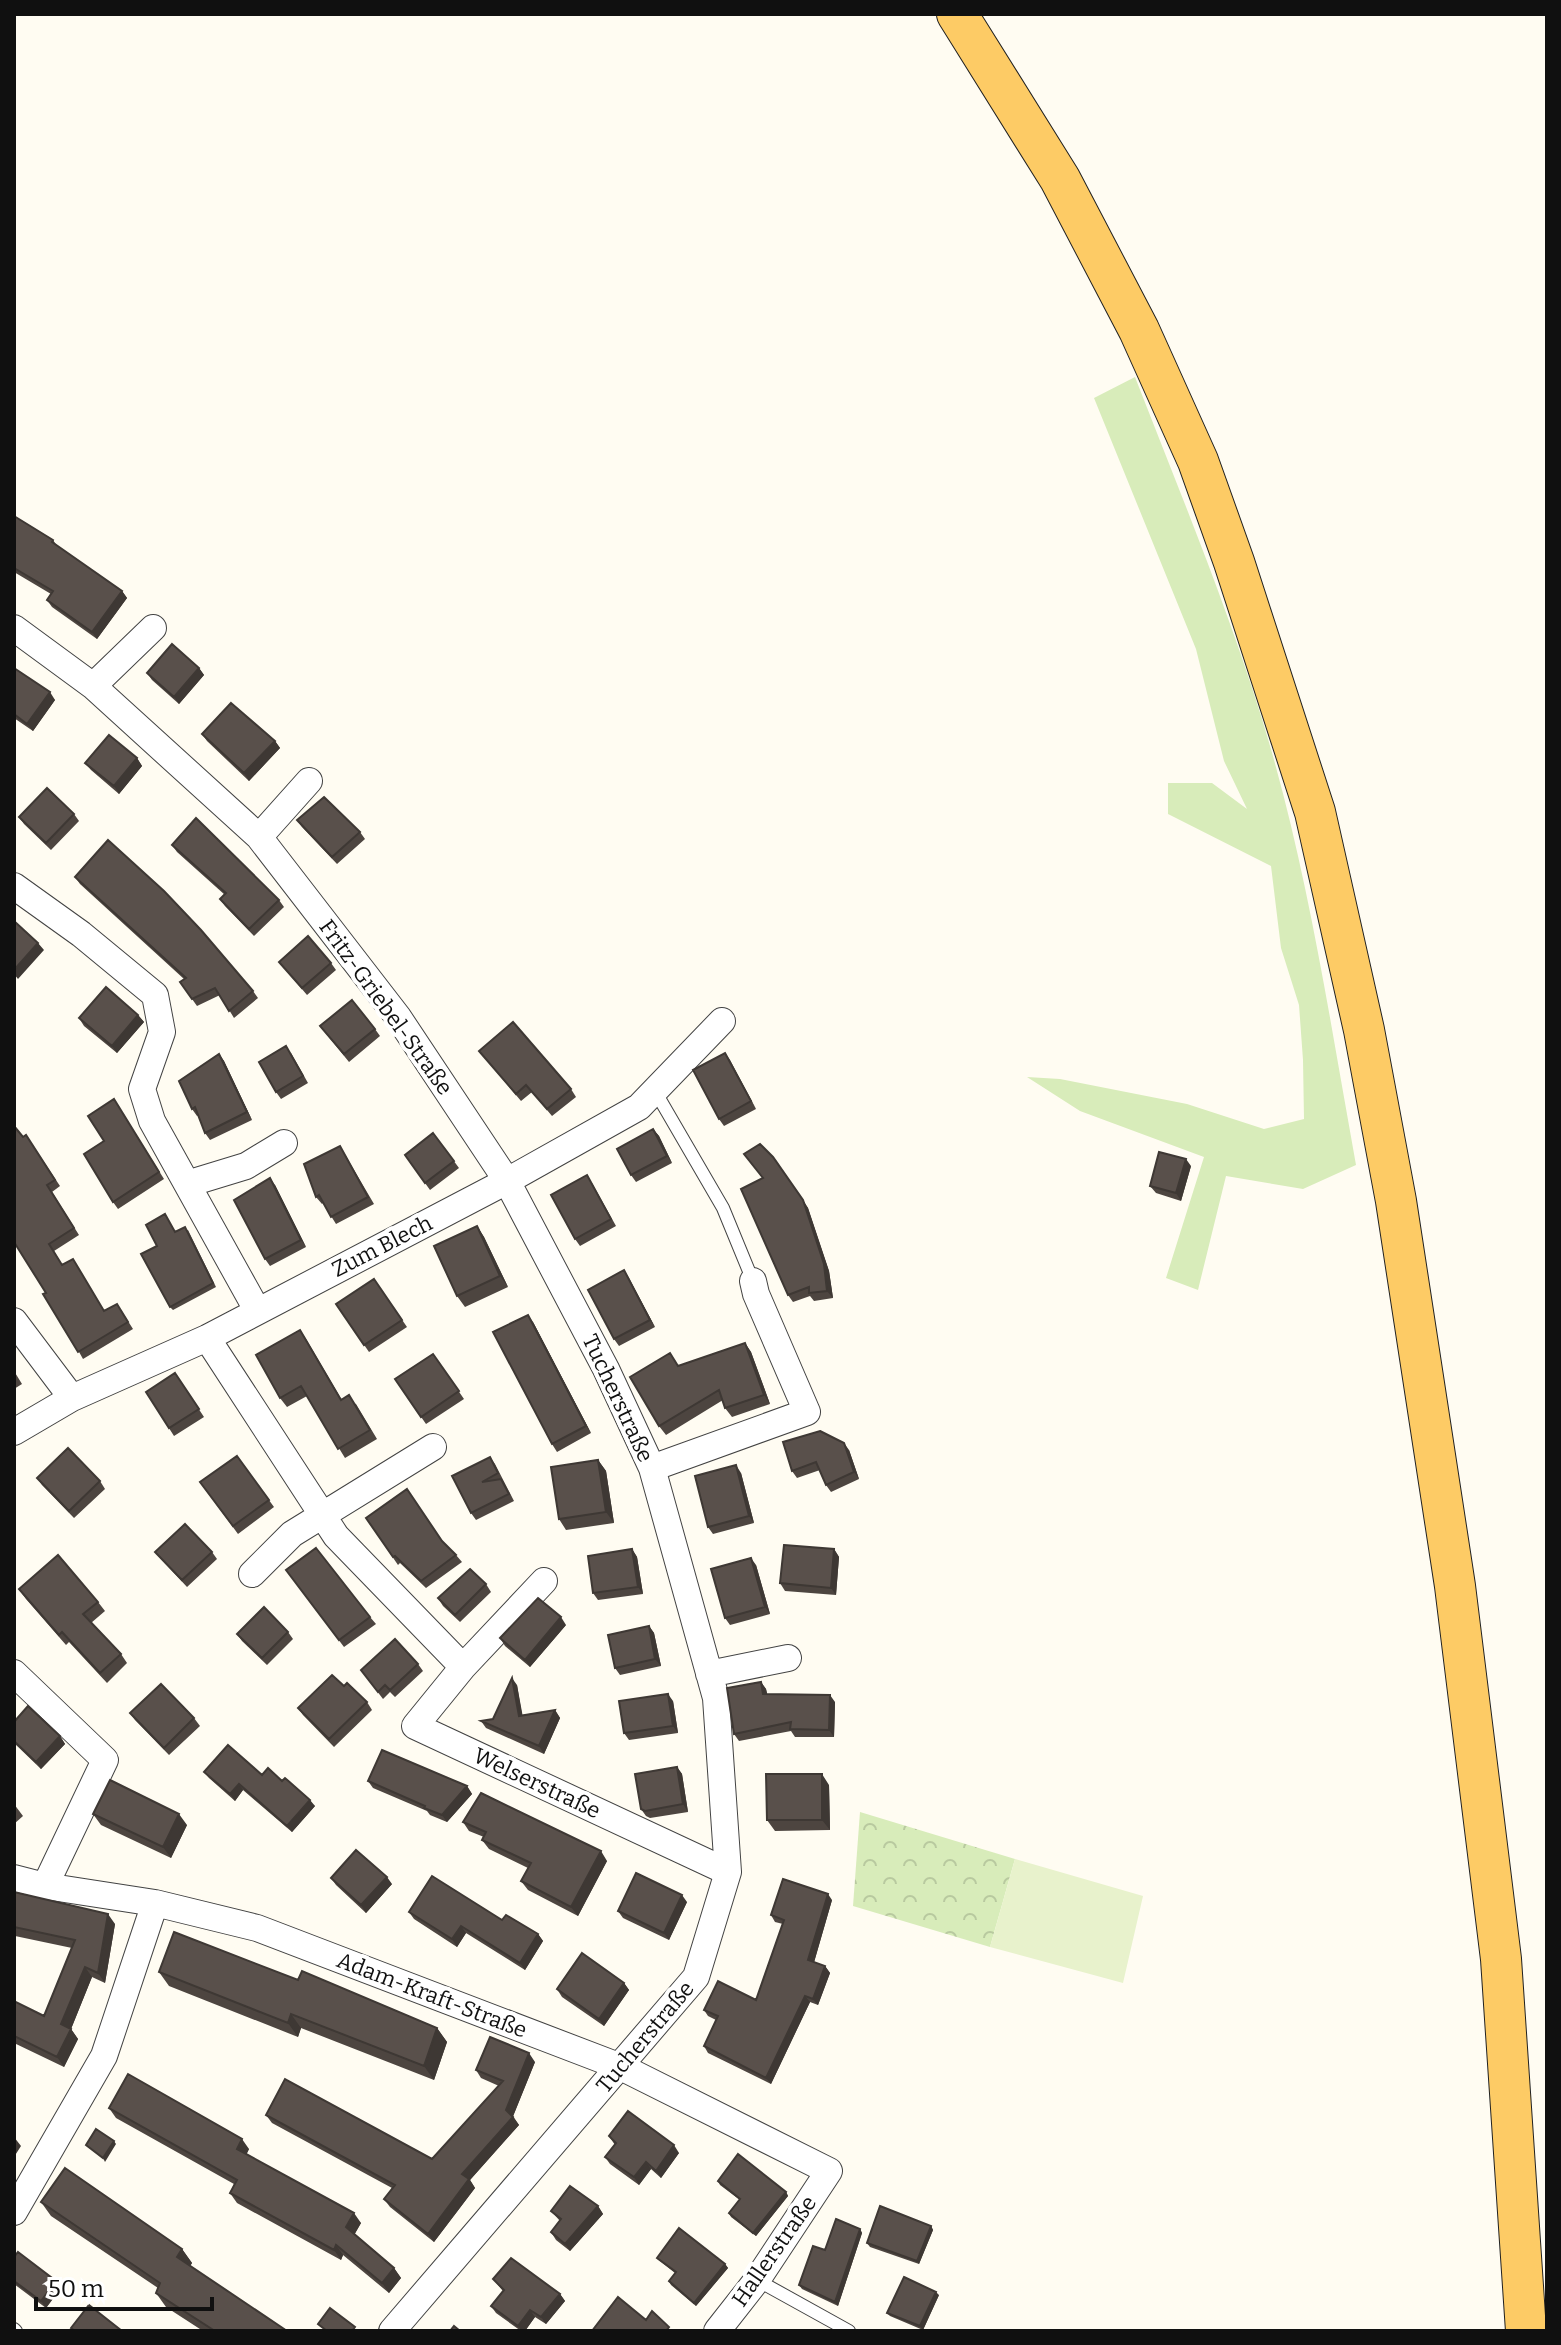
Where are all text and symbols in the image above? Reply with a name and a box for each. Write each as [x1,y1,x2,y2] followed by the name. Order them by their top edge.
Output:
[313,914,459,1100] street label: Fritz-Griebel-Straße
[327,1209,437,1283] street label: Zum Blech
[577,1330,659,1466] street label: Tucherstraße
[469,1742,605,1824] street label: Welserstraße
[333,1946,531,2044] street label: Adam-Kraft-Straße
[590,1976,700,2098] street label: Tucherstraße
[726,2190,822,2312] street label: Hallerstraße
[36,2261,212,2311] scale bar
[48,2275,104,2303] text: 50 m

